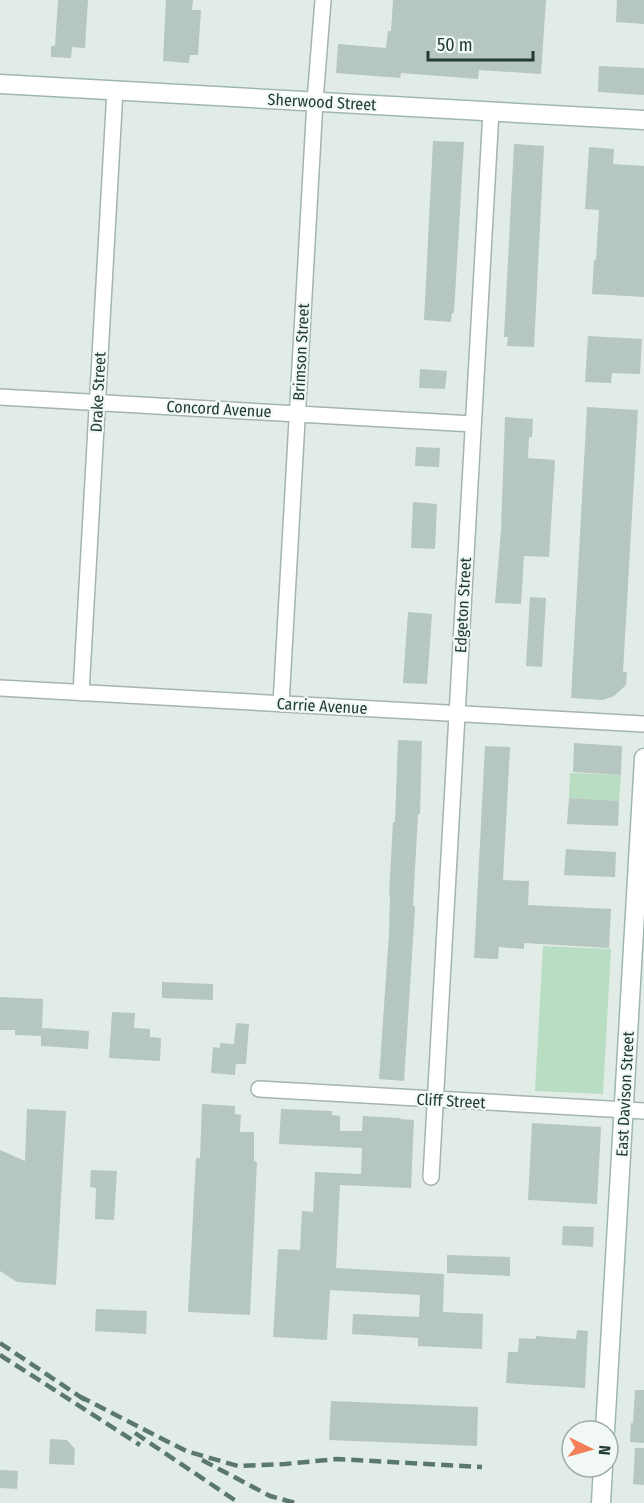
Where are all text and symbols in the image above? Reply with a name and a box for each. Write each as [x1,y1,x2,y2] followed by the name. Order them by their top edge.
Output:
[428,24,533,62] scale bar
[437,34,473,56] text: 50 m
[267,90,378,114] street label: Sherwood Street
[289,302,313,401] street label: Brimson Street
[86,351,110,433] street label: Drake Street
[166,397,272,421] street label: Concord Avenue
[451,556,475,653] street label: Edgeton Street
[276,694,368,718] street label: Carrie Avenue
[612,1030,638,1157] street label: East Davison Street
[416,1090,487,1112] street label: Cliff Street
[560,1419,620,1479] north arrow
[595,1445,614,1456] text: N

